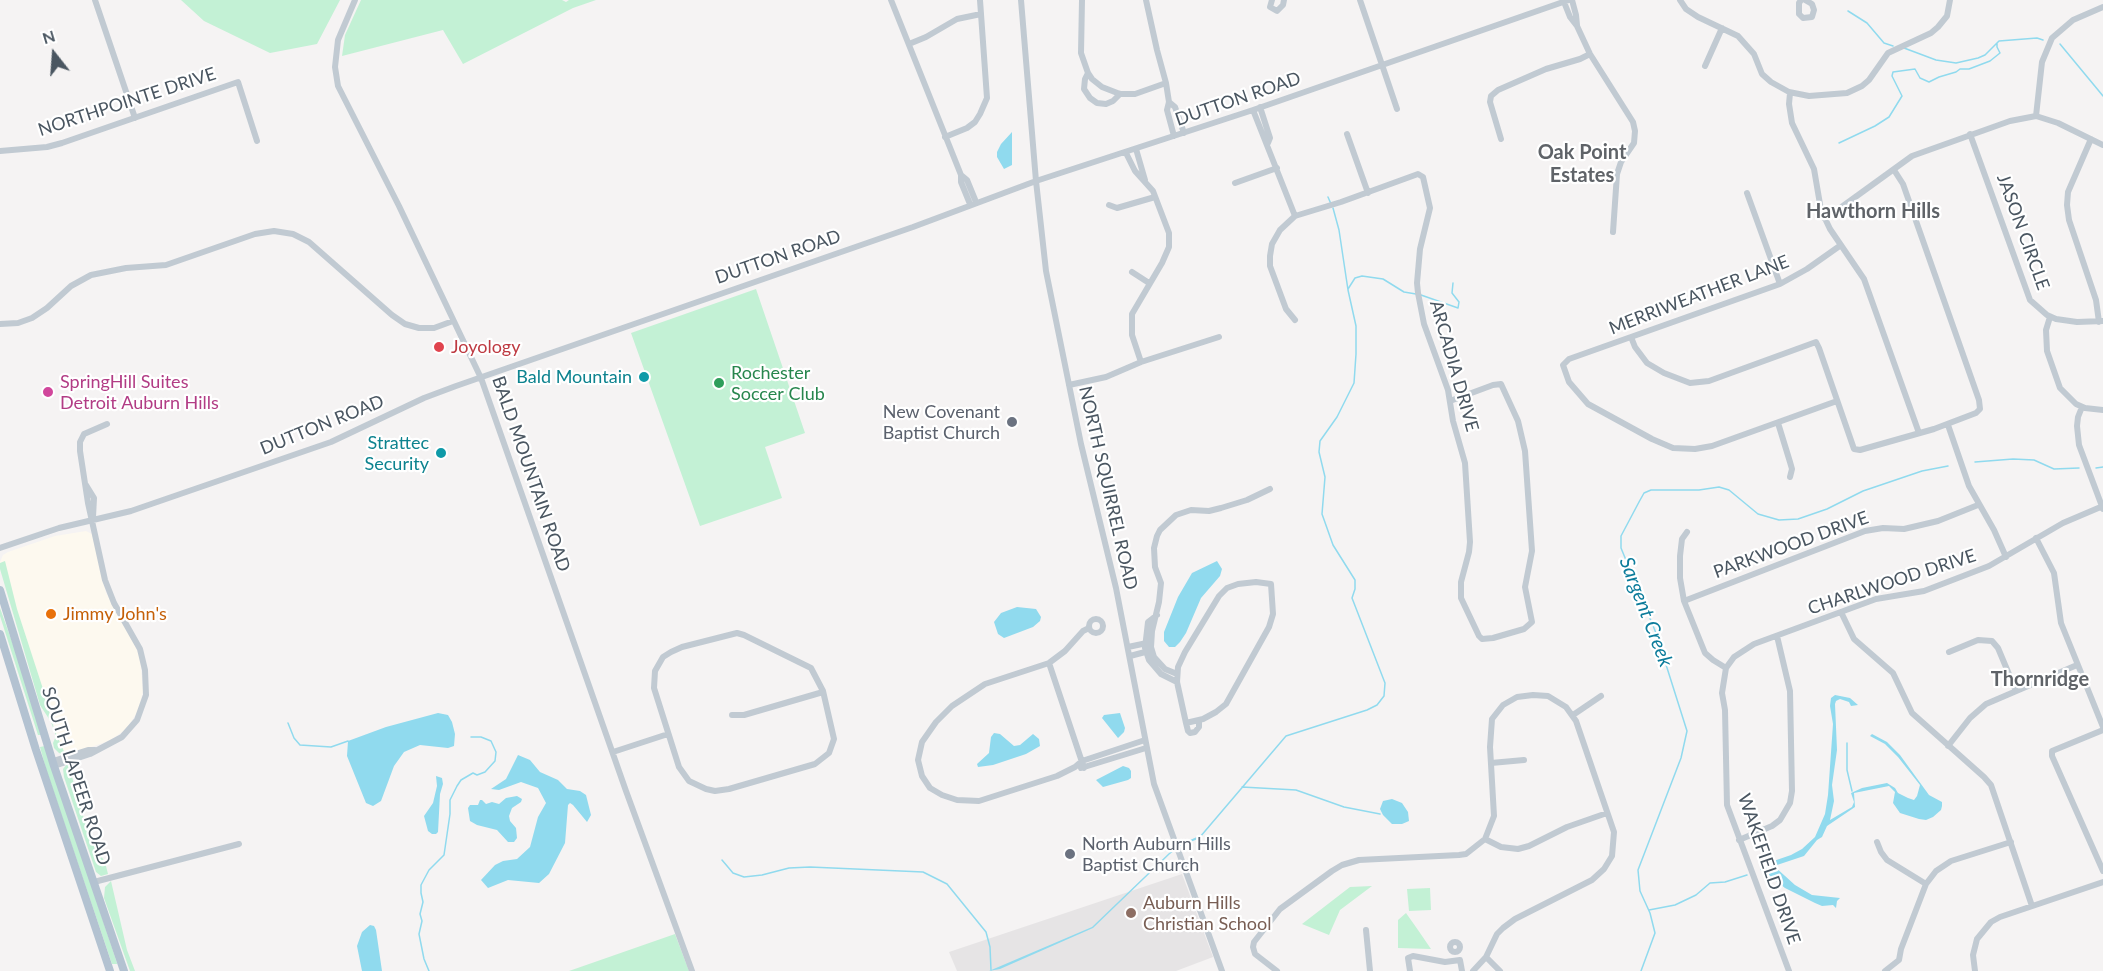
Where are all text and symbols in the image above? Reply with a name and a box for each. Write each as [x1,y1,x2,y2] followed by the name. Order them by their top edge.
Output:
[24,24,84,84] north arrow
[40,25,57,47] text: N
[35,63,219,141] street label: NORTHPOINTE DRIVE
[1172,67,1304,131] street label: DUTTON ROAD
[1538,141,1626,188] district label: Oak Point Estates
[1992,171,2054,293] street label: JASON CIRCLE
[1806,200,1940,224] district label: Hawthorn Hills
[712,225,844,289] street label: DUTTON ROAD
[1606,251,1792,339] street label: MERRIWEATHER LANE
[1425,298,1483,434] street label: ARCADIA DRIVE
[451,336,520,358] place label: Joyology
[432,340,446,354] marker: Joyology
[731,362,825,404] place label: Rochester Soccer Club
[516,366,632,388] place label: Bald Mountain
[637,370,651,384] marker: Bald Mountain
[60,371,219,413] place label: SpringHill Suites Detroit Auburn Hills
[487,373,575,575] street label: BALD MOUNTAIN ROAD
[712,376,726,390] marker: Rochester Soccer Club
[1074,384,1142,592] street label: NORTH SQUIRREL ROAD
[41,385,55,399] marker: SpringHill Suites Detroit Auburn Hills
[257,390,387,460] street label: DUTTON ROAD
[883,401,1000,444] place label: New Covenant Baptist Church
[1005,415,1019,429] marker: New Covenant Baptist Church
[365,432,429,474] place label: Strattec Security
[434,446,448,460] marker: Strattec Security
[1711,507,1871,583] street label: PARKWOOD DRIVE
[1805,545,1979,619] street label: CHARLWOOD DRIVE
[1614,554,1678,670] water label: Sargent Creek
[63,603,167,625] place label: Jimmy John's
[44,607,58,621] marker: Jimmy John's
[1991,668,2089,692] district label: Thornridge
[37,684,115,868] street label: SOUTH LAPEER ROAD
[1733,791,1805,947] street label: WAKEFIELD DRIVE
[1082,833,1231,876] place label: North Auburn Hills Baptist Church
[1063,847,1077,861] marker: North Auburn Hills Baptist Church
[1143,892,1271,934] place label: Auburn Hills Christian School
[1124,906,1138,920] marker: Auburn Hills Christian School

